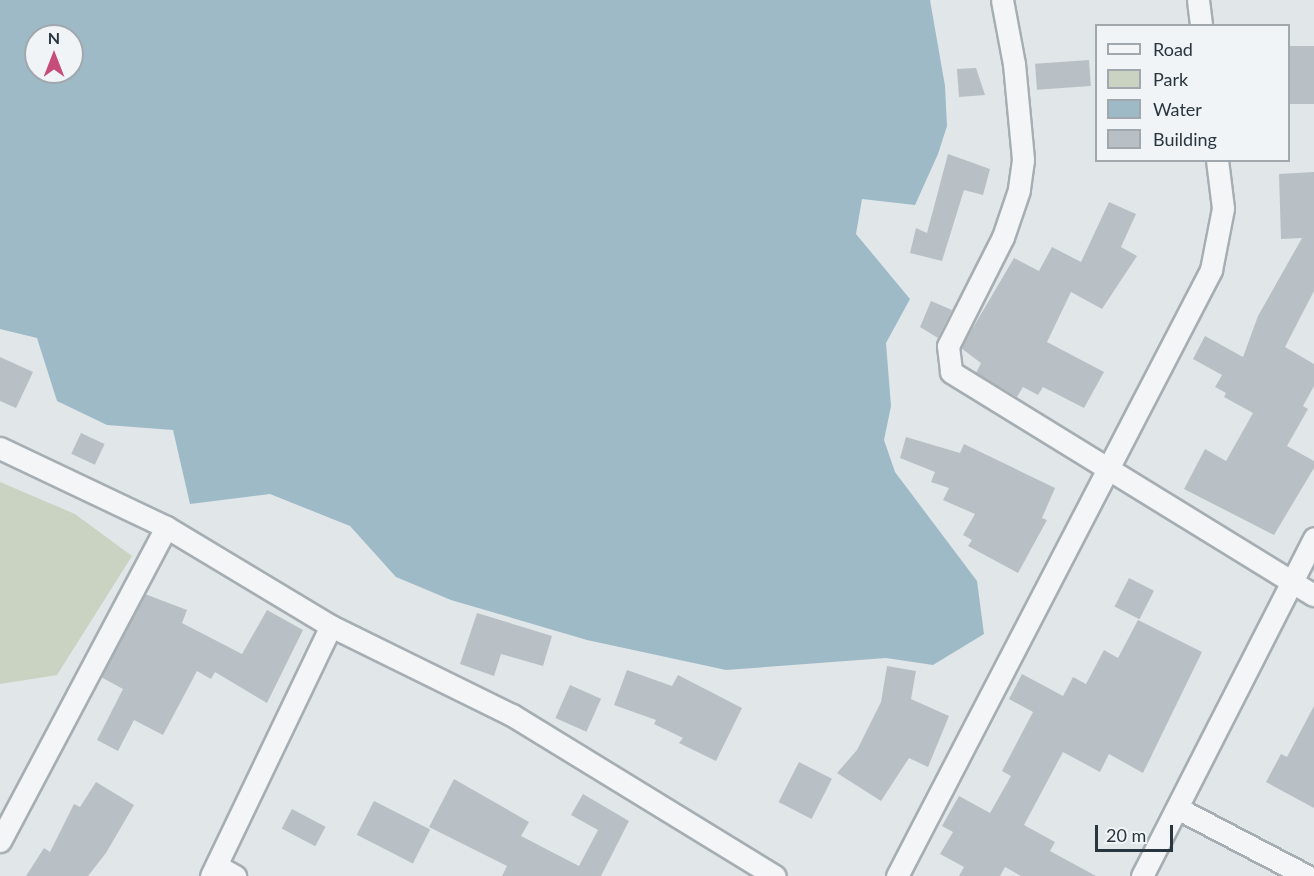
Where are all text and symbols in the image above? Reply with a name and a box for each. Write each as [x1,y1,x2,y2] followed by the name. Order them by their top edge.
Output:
[24,24,84,84] north arrow
[1095,24,1290,162] legend
[48,28,60,47] text: N
[1153,38,1193,60] text: Road
[1153,68,1188,90] text: Park
[1153,98,1202,120] text: Water
[1153,128,1217,150] text: Building
[1098,813,1176,851] scale bar
[1106,824,1146,846] text: 20 m

